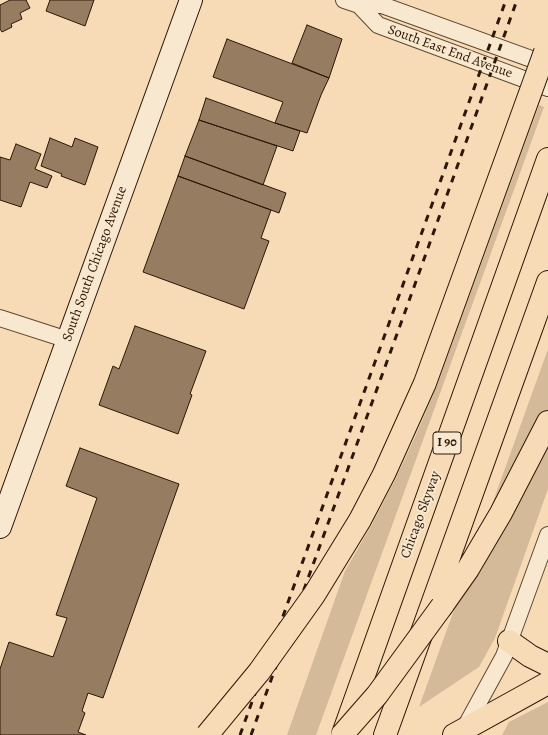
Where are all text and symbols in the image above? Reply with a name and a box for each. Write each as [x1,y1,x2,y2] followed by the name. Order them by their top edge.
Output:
[385,22,515,82] street label: South East End Avenue
[59,184,131,344] street label: South South Chicago Avenue
[433,432,461,454] road number: I 90
[397,469,445,561] street label: Chicago Skyway

